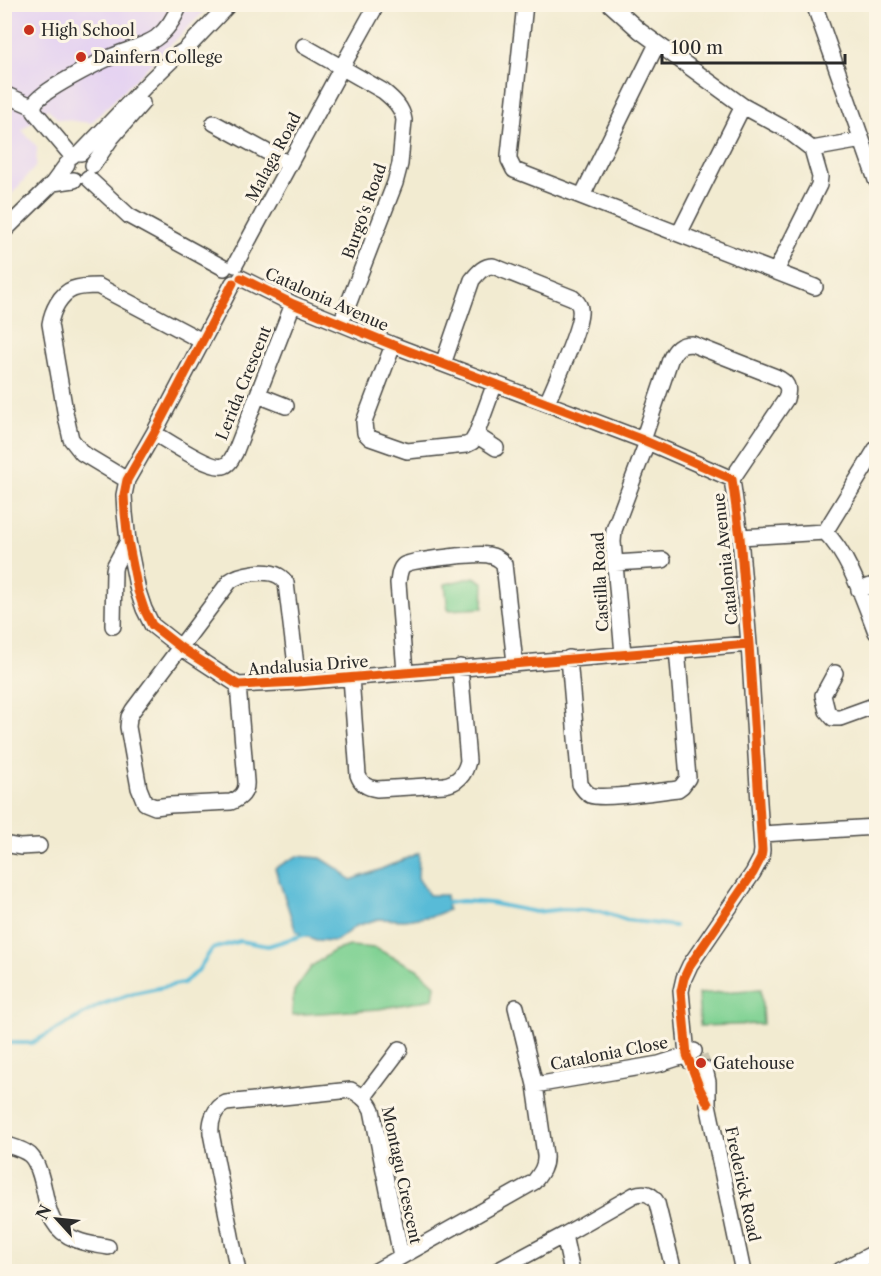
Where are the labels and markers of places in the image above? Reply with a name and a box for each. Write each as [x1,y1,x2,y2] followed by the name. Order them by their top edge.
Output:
[41,20,135,40] place label: High School
[22,23,36,37] marker: High School
[93,47,223,67] place label: Dainfern College
[74,50,88,64] marker: Dainfern College
[713,1053,795,1073] place label: Gatehouse
[694,1056,708,1070] marker: Gatehouse

